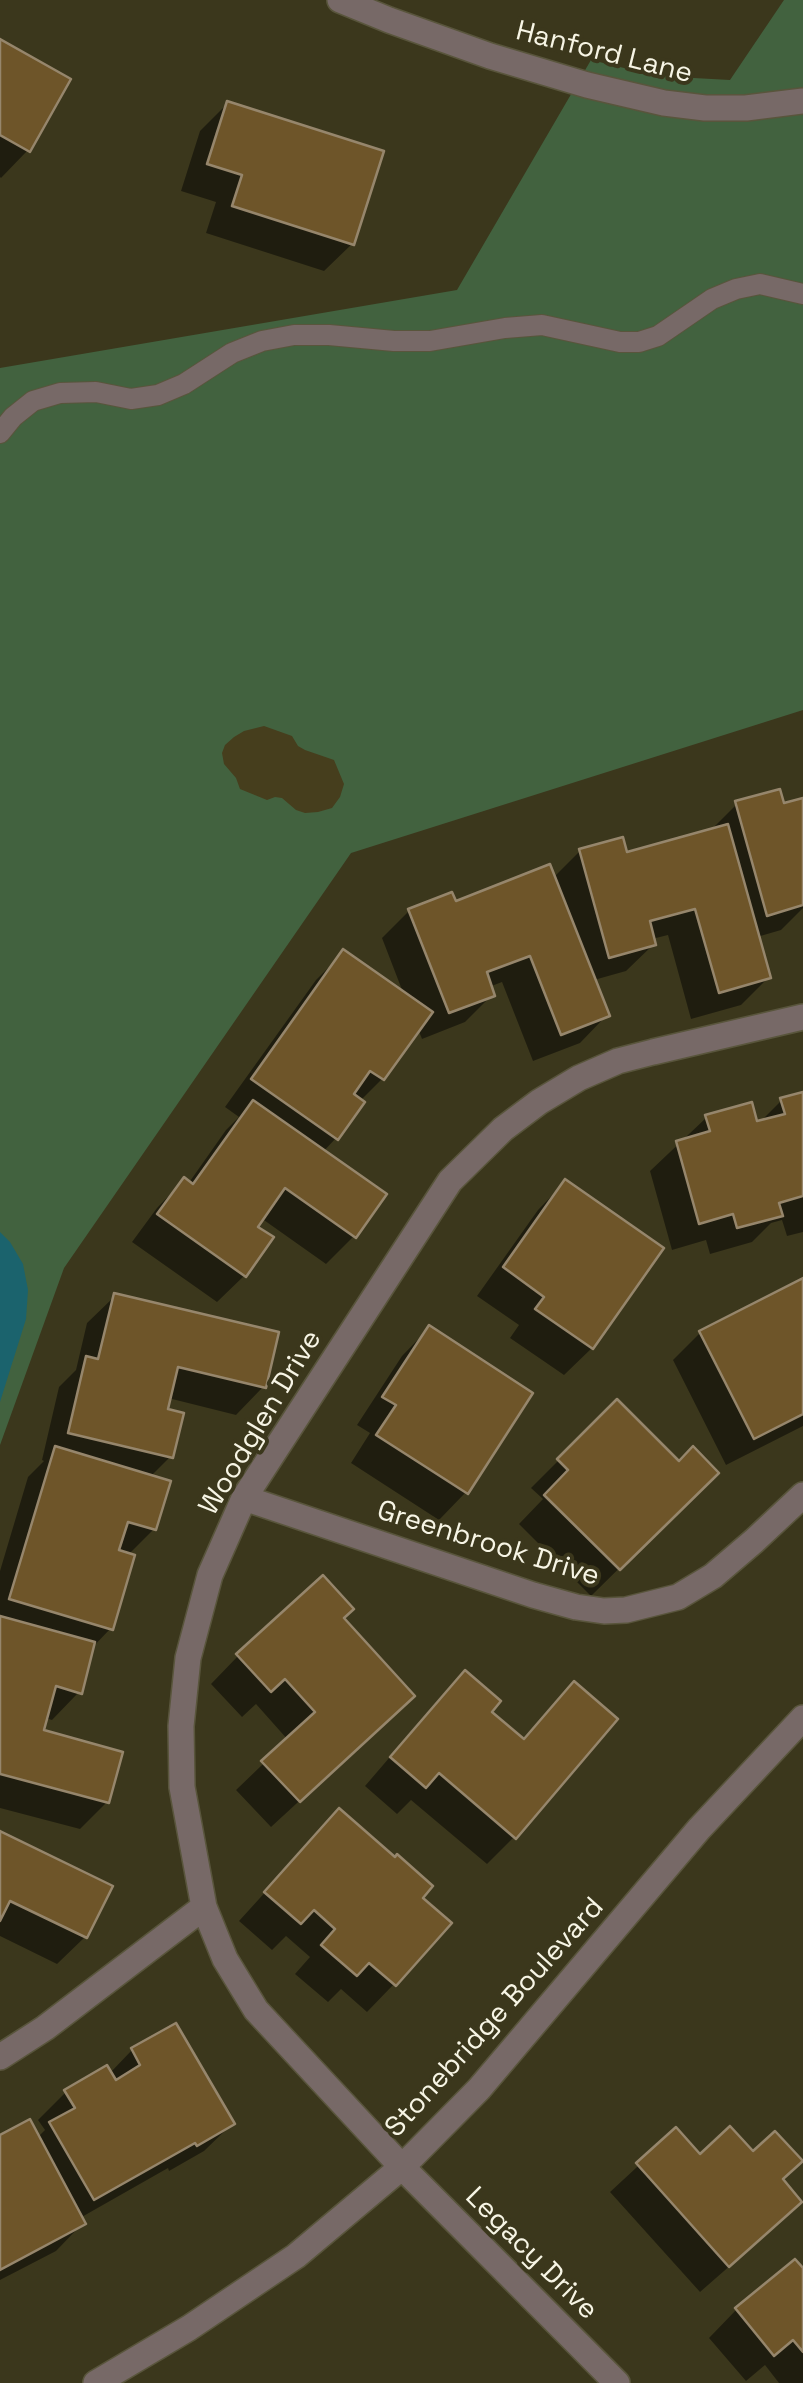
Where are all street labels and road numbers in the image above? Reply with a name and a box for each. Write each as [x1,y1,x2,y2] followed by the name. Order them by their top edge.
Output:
[512,15,696,91] street label: Hanford Lane
[193,1325,329,1521] street label: Woodglen Drive
[373,1494,603,1594] street label: Greenbrook Drive
[379,1891,611,2145] street label: Stonebridge Boulevard
[458,2181,604,2327] street label: Legacy Drive

